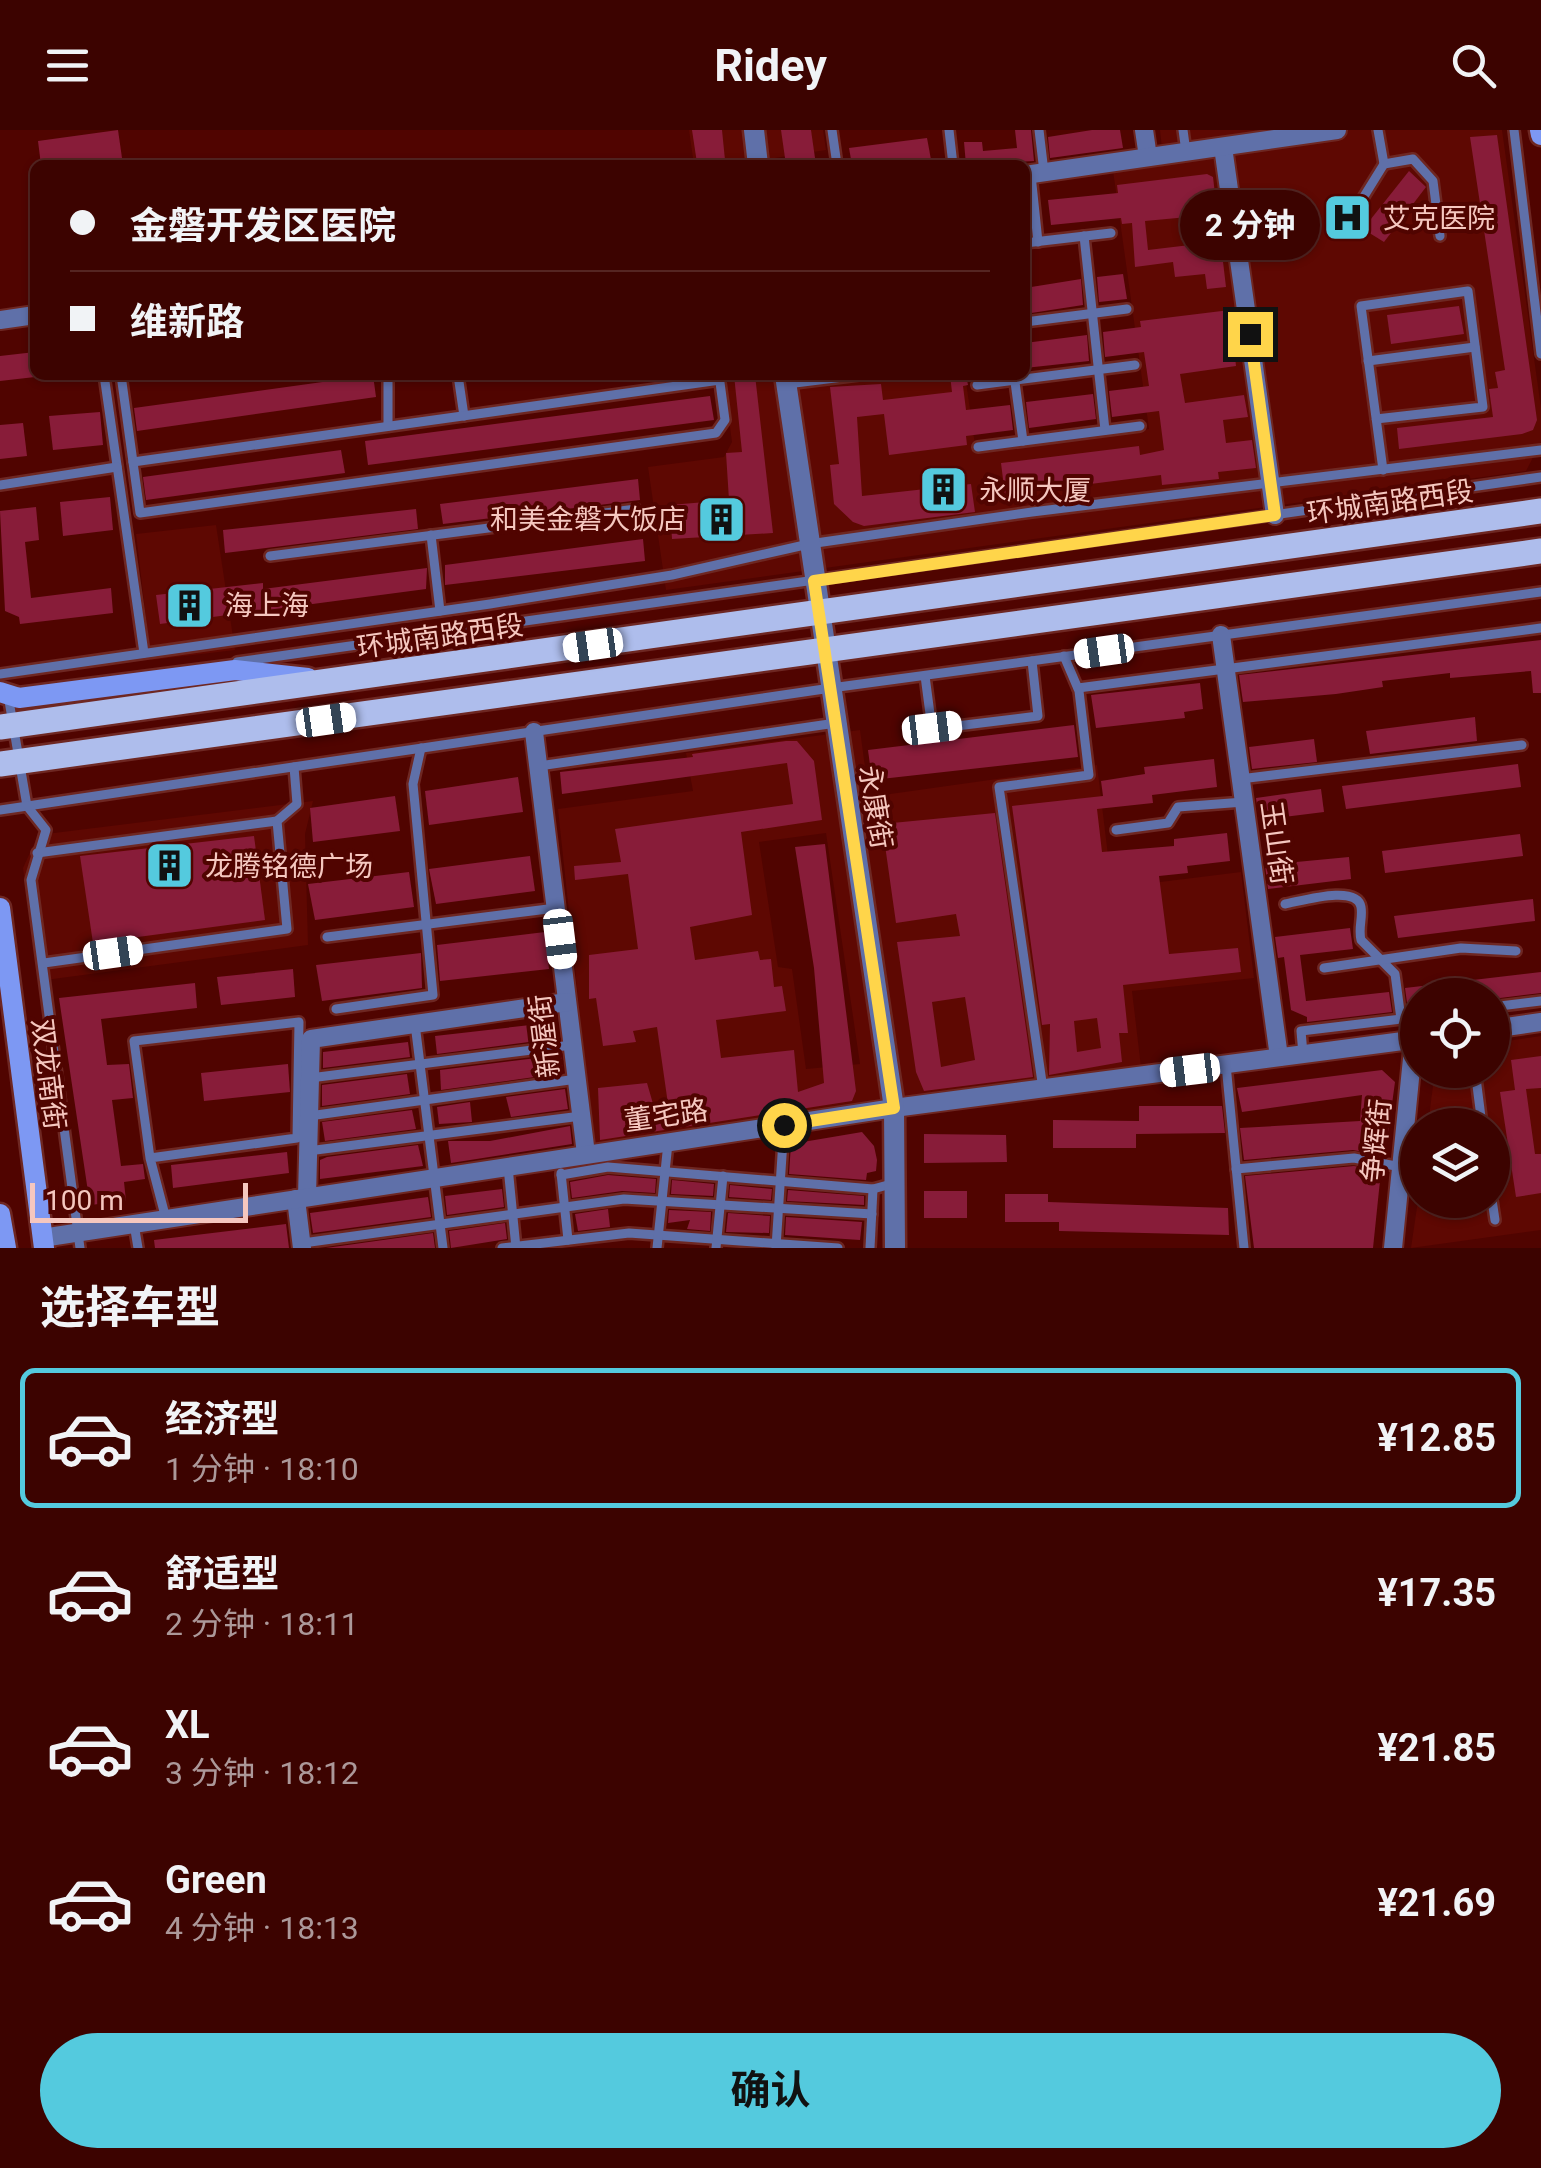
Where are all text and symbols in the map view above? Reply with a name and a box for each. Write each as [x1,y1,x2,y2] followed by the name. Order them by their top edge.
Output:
[40,38,95,93] icon: menu
[1446,38,1501,93] icon: search
[714,39,827,92] text: Ridey
[1180,189,1320,259] callout: 2 分钟
[1322,192,1374,244] hospital icon: 艾克医院
[1383,202,1495,235] place label: 艾克医院
[130,204,396,248] text: 金磐开发区医院
[1205,206,1295,244] text: 2 分钟
[130,300,244,344] text: 维新路
[1228,312,1273,357] route end
[918,464,970,516] building icon: 永顺大厦
[979,474,1091,507] place label: 永顺大厦
[1305,474,1476,531] street label: 环城南路西段
[695,493,747,545] building icon: 和美金磐大饭店
[490,503,686,536] place label: 和美金磐大饭店
[164,579,216,631] building icon: 海上海
[225,589,309,622] place label: 海上海
[355,608,526,665] street label: 环城南路西段
[561,626,625,664] car
[1072,632,1136,670] car
[294,701,358,739] car
[900,709,964,747] car
[853,763,898,851] street label: 永康街
[1254,799,1299,887] street label: 玉山街
[144,840,196,892] building icon: 龙腾铭德广场
[205,850,373,883] place label: 龙腾铭德广场
[541,907,579,971] car
[81,934,145,972] car
[1400,978,1510,1218] map controls
[1400,978,1510,1088] button: locate
[523,992,566,1080] street label: 新渥街
[25,1016,72,1132] street label: 双龙南街
[1158,1051,1222,1089] car
[622,1093,710,1138] street label: 董宅路
[1356,1098,1397,1185] street label: 争辉街
[762,1103,807,1148] route start
[1400,1108,1510,1218] button: layers
[30,1178,248,1222] scale bar
[45,1184,124,1217] text: 100 m
[40,1281,220,1334] text: 选择车型
[45,1393,135,1483] icon: car
[165,1397,279,1441] text: 经济型
[1377,1416,1496,1460] text: ¥12.85
[165,1450,359,1488] text: 1 分钟 · 18:10
[45,1548,135,1638] icon: car
[165,1552,279,1596] text: 舒适型
[1377,1571,1496,1615] text: ¥17.35
[165,1605,359,1643] text: 2 分钟 · 18:11
[45,1703,135,1793] icon: car
[165,1703,210,1747] text: XL
[1377,1726,1496,1770] text: ¥21.85
[165,1754,359,1792] text: 3 分钟 · 18:12
[45,1858,135,1948] icon: car
[165,1858,267,1902] text: Green
[1377,1881,1496,1925] text: ¥21.69
[165,1909,359,1947] text: 4 分钟 · 18:13
[40,2033,1501,2148] button: 确认

